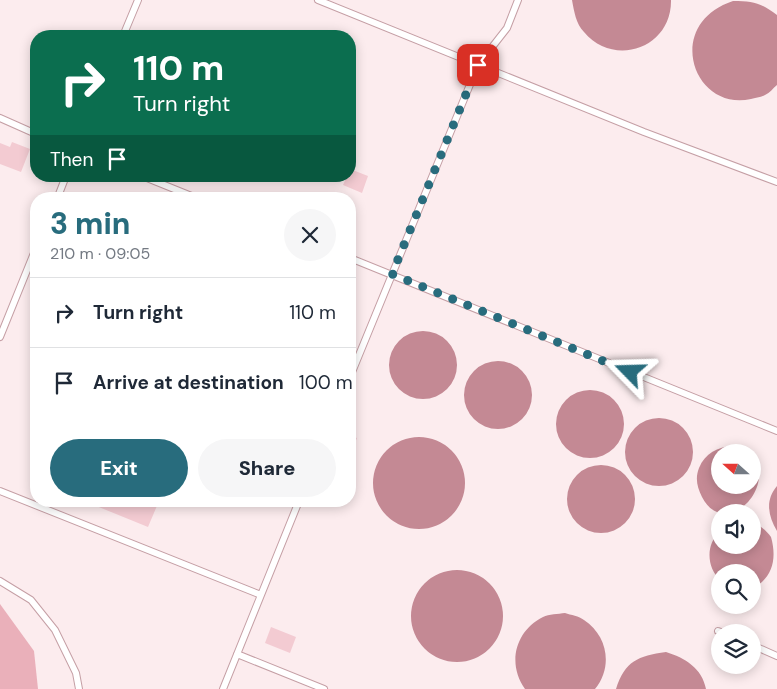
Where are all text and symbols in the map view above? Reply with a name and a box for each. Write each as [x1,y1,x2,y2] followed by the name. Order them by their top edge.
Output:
[457,44,499,86] pin
[133,45,224,91] text: 110 m
[50,50,115,115] icon: right
[464,51,492,79] icon: arrive
[133,89,230,118] text: Turn right
[103,145,131,173] icon: arrive
[50,147,93,172] text: Then
[50,204,130,243] text: 3 min
[284,209,336,261] button: close
[50,243,150,264] text: 210 m · 09:05
[50,299,78,327] icon: right
[93,300,183,325] text: Turn right
[289,300,336,325] text: 110 m
[603,345,655,397] position arrow
[50,369,78,397] icon: arrive
[93,370,284,395] text: Arrive at destination
[299,370,353,395] text: 100 m
[50,439,188,497] button: Exit
[198,439,336,497] button: Share
[711,444,761,494] north arrow
[711,444,761,674] map controls
[711,504,761,554] button: sound
[711,564,761,614] button: search
[711,624,761,674] button: layers

